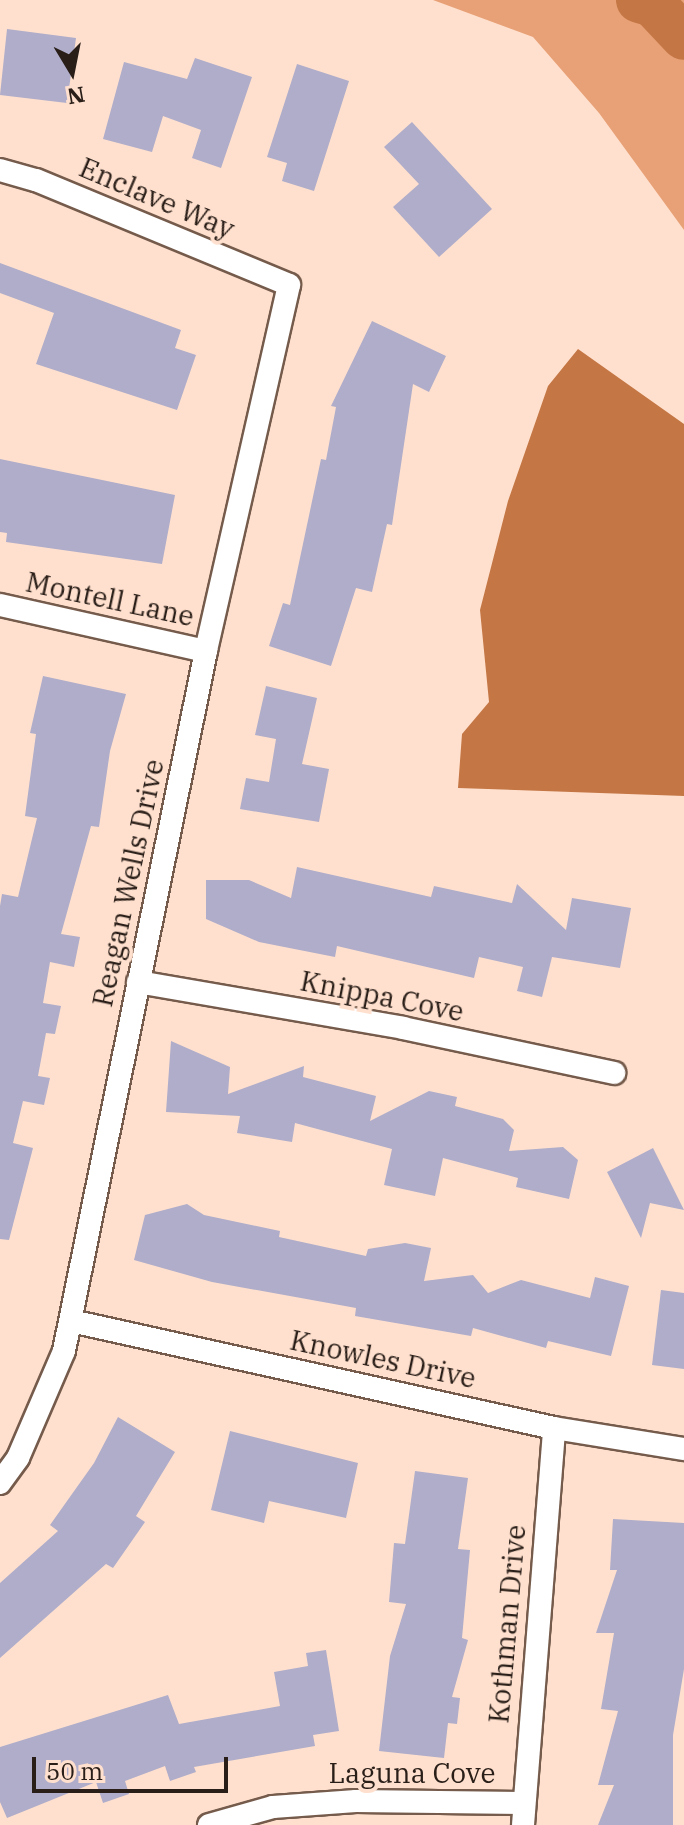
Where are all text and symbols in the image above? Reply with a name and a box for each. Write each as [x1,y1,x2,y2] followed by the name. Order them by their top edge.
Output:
[32,32,112,112] north arrow
[65,80,87,112] text: N
[74,150,240,246] street label: Enclave Way
[23,565,197,633] street label: Montell Lane
[85,756,171,1010] street label: Reagan Wells Drive
[297,964,467,1028] street label: Knippa Cove
[287,1323,479,1395] street label: Knowles Drive
[482,1523,532,1725] street label: Kothman Drive
[36,1741,232,1791] scale bar
[46,1755,103,1787] text: 50 m
[328,1756,496,1790] street label: Laguna Cove

